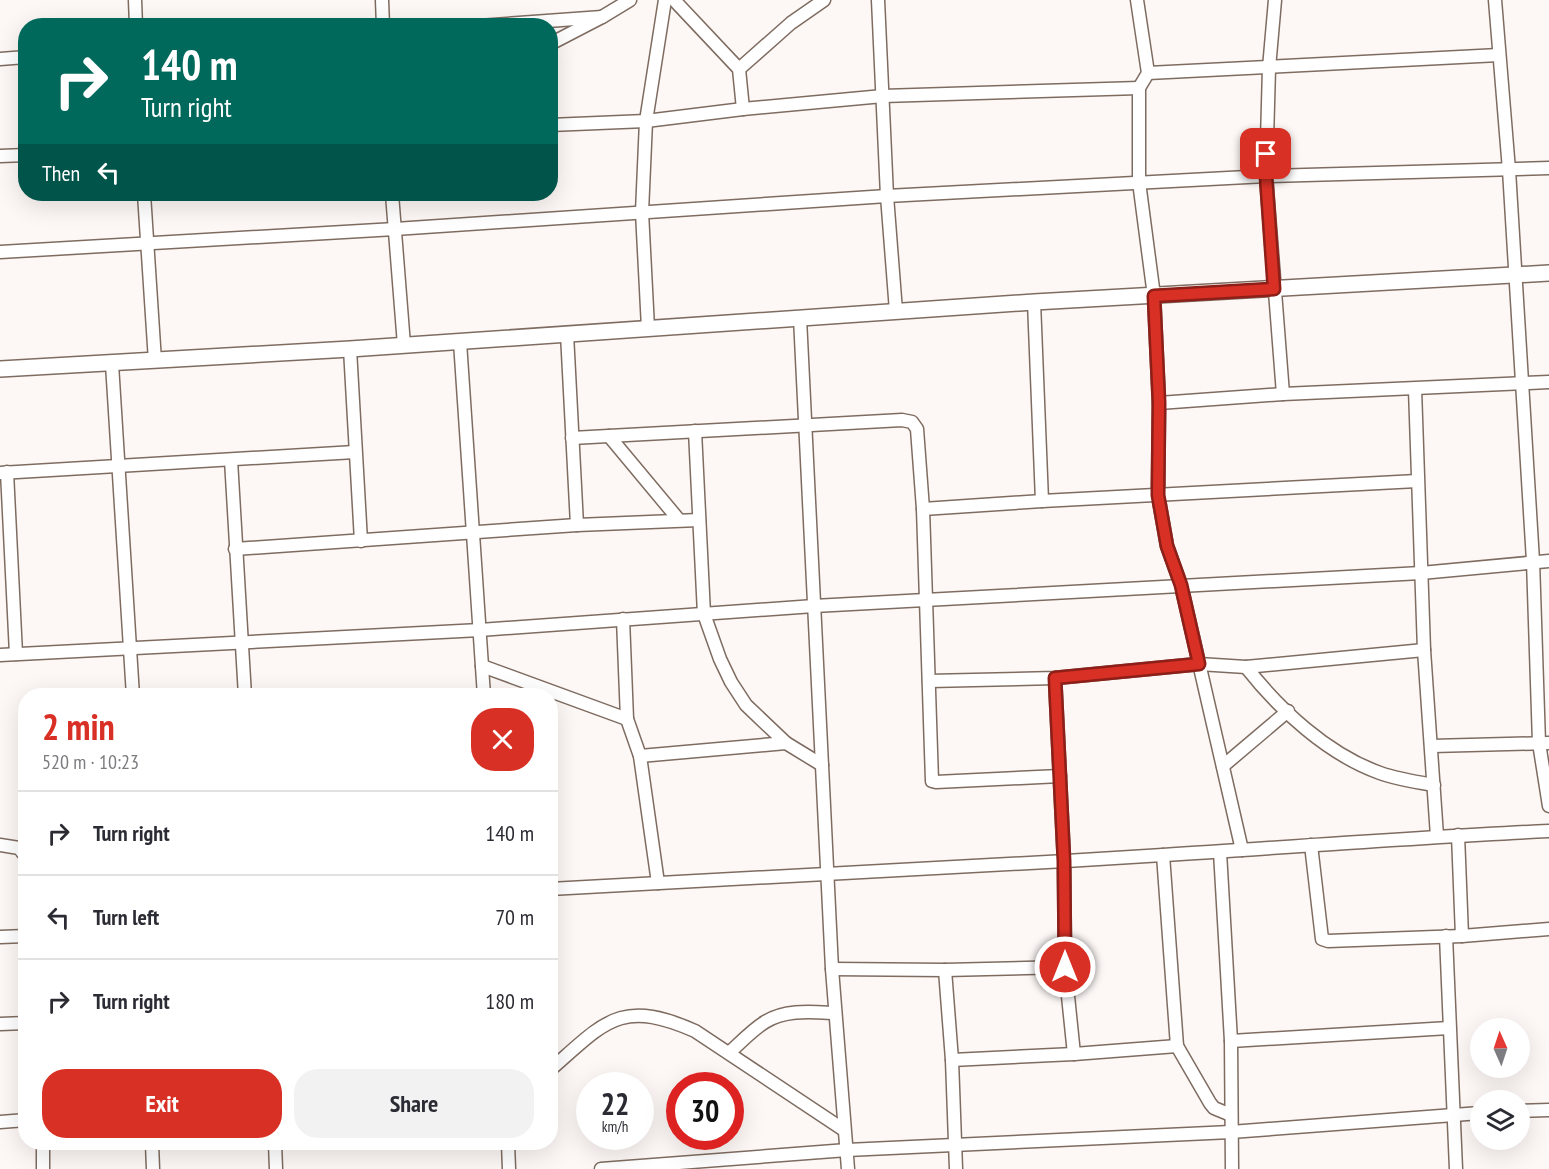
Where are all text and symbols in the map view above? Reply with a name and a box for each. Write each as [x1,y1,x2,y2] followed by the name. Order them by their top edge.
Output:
[141,37,238,92] text: 140 m
[42,42,120,120] icon: right
[141,90,232,124] text: Turn right
[1240,128,1291,179] pin
[1249,137,1282,170] icon: arrive
[92,156,125,189] icon: left
[42,159,80,187] text: Then
[42,703,115,750] text: 2 min
[471,708,534,771] button: close
[42,749,139,775] text: 520 m · 10:23
[42,817,75,850] icon: right
[93,819,170,847] text: Turn right
[485,819,534,847] text: 140 m
[42,901,75,934] icon: left
[93,903,159,931] text: Turn left
[495,903,534,931] text: 70 m
[1033,935,1097,999] position arrow
[42,985,75,1018] icon: right
[93,987,170,1015] text: Turn right
[485,987,534,1015] text: 180 m
[1470,1018,1530,1078] north arrow
[1470,1018,1530,1150] map controls
[42,1069,282,1138] button: Exit
[294,1069,534,1138] button: Share
[666,1072,744,1150] speed limit sign: 30
[601,1084,629,1123] text: 22
[1470,1090,1530,1150] button: layers
[602,1117,628,1136] text: km/h

